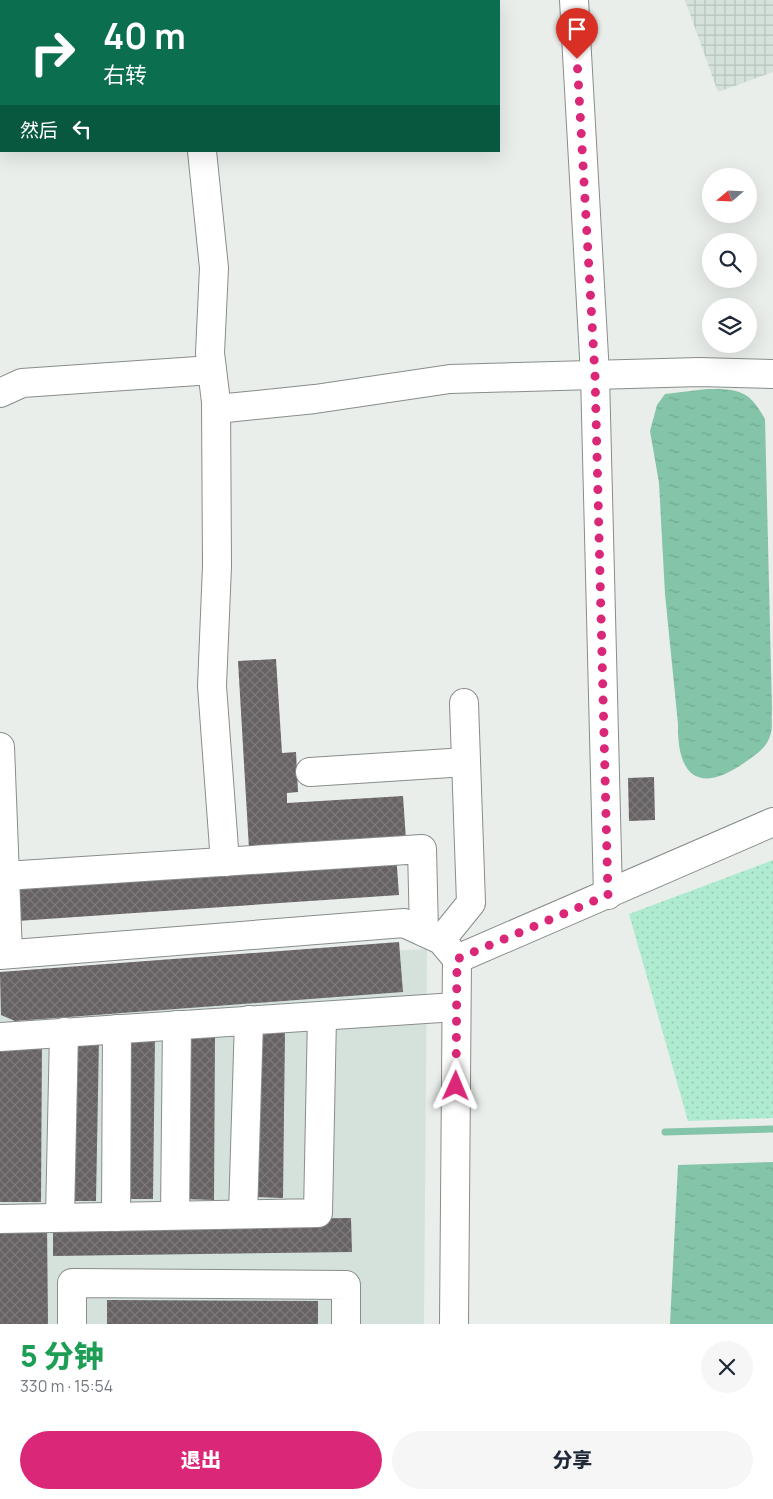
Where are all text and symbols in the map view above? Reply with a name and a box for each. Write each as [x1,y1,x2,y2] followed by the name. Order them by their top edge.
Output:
[556,8,598,59] pin
[103,12,186,60] text: 40 m
[563,15,591,43] icon: arrive
[20,20,85,85] icon: right
[103,60,147,90] text: 右转
[68,115,96,143] icon: left
[20,117,58,143] text: 然后
[702,168,758,222] north arrow
[702,168,757,353] map controls
[702,233,757,288] button: search
[702,298,757,353] button: layers
[429,1059,481,1111] position arrow
[20,1335,104,1376] text: 5 分钟
[701,1341,753,1393] button: close
[20,1375,113,1397] text: 330 m · 15:54
[20,1431,382,1489] button: 退出
[392,1431,753,1489] button: 分享

